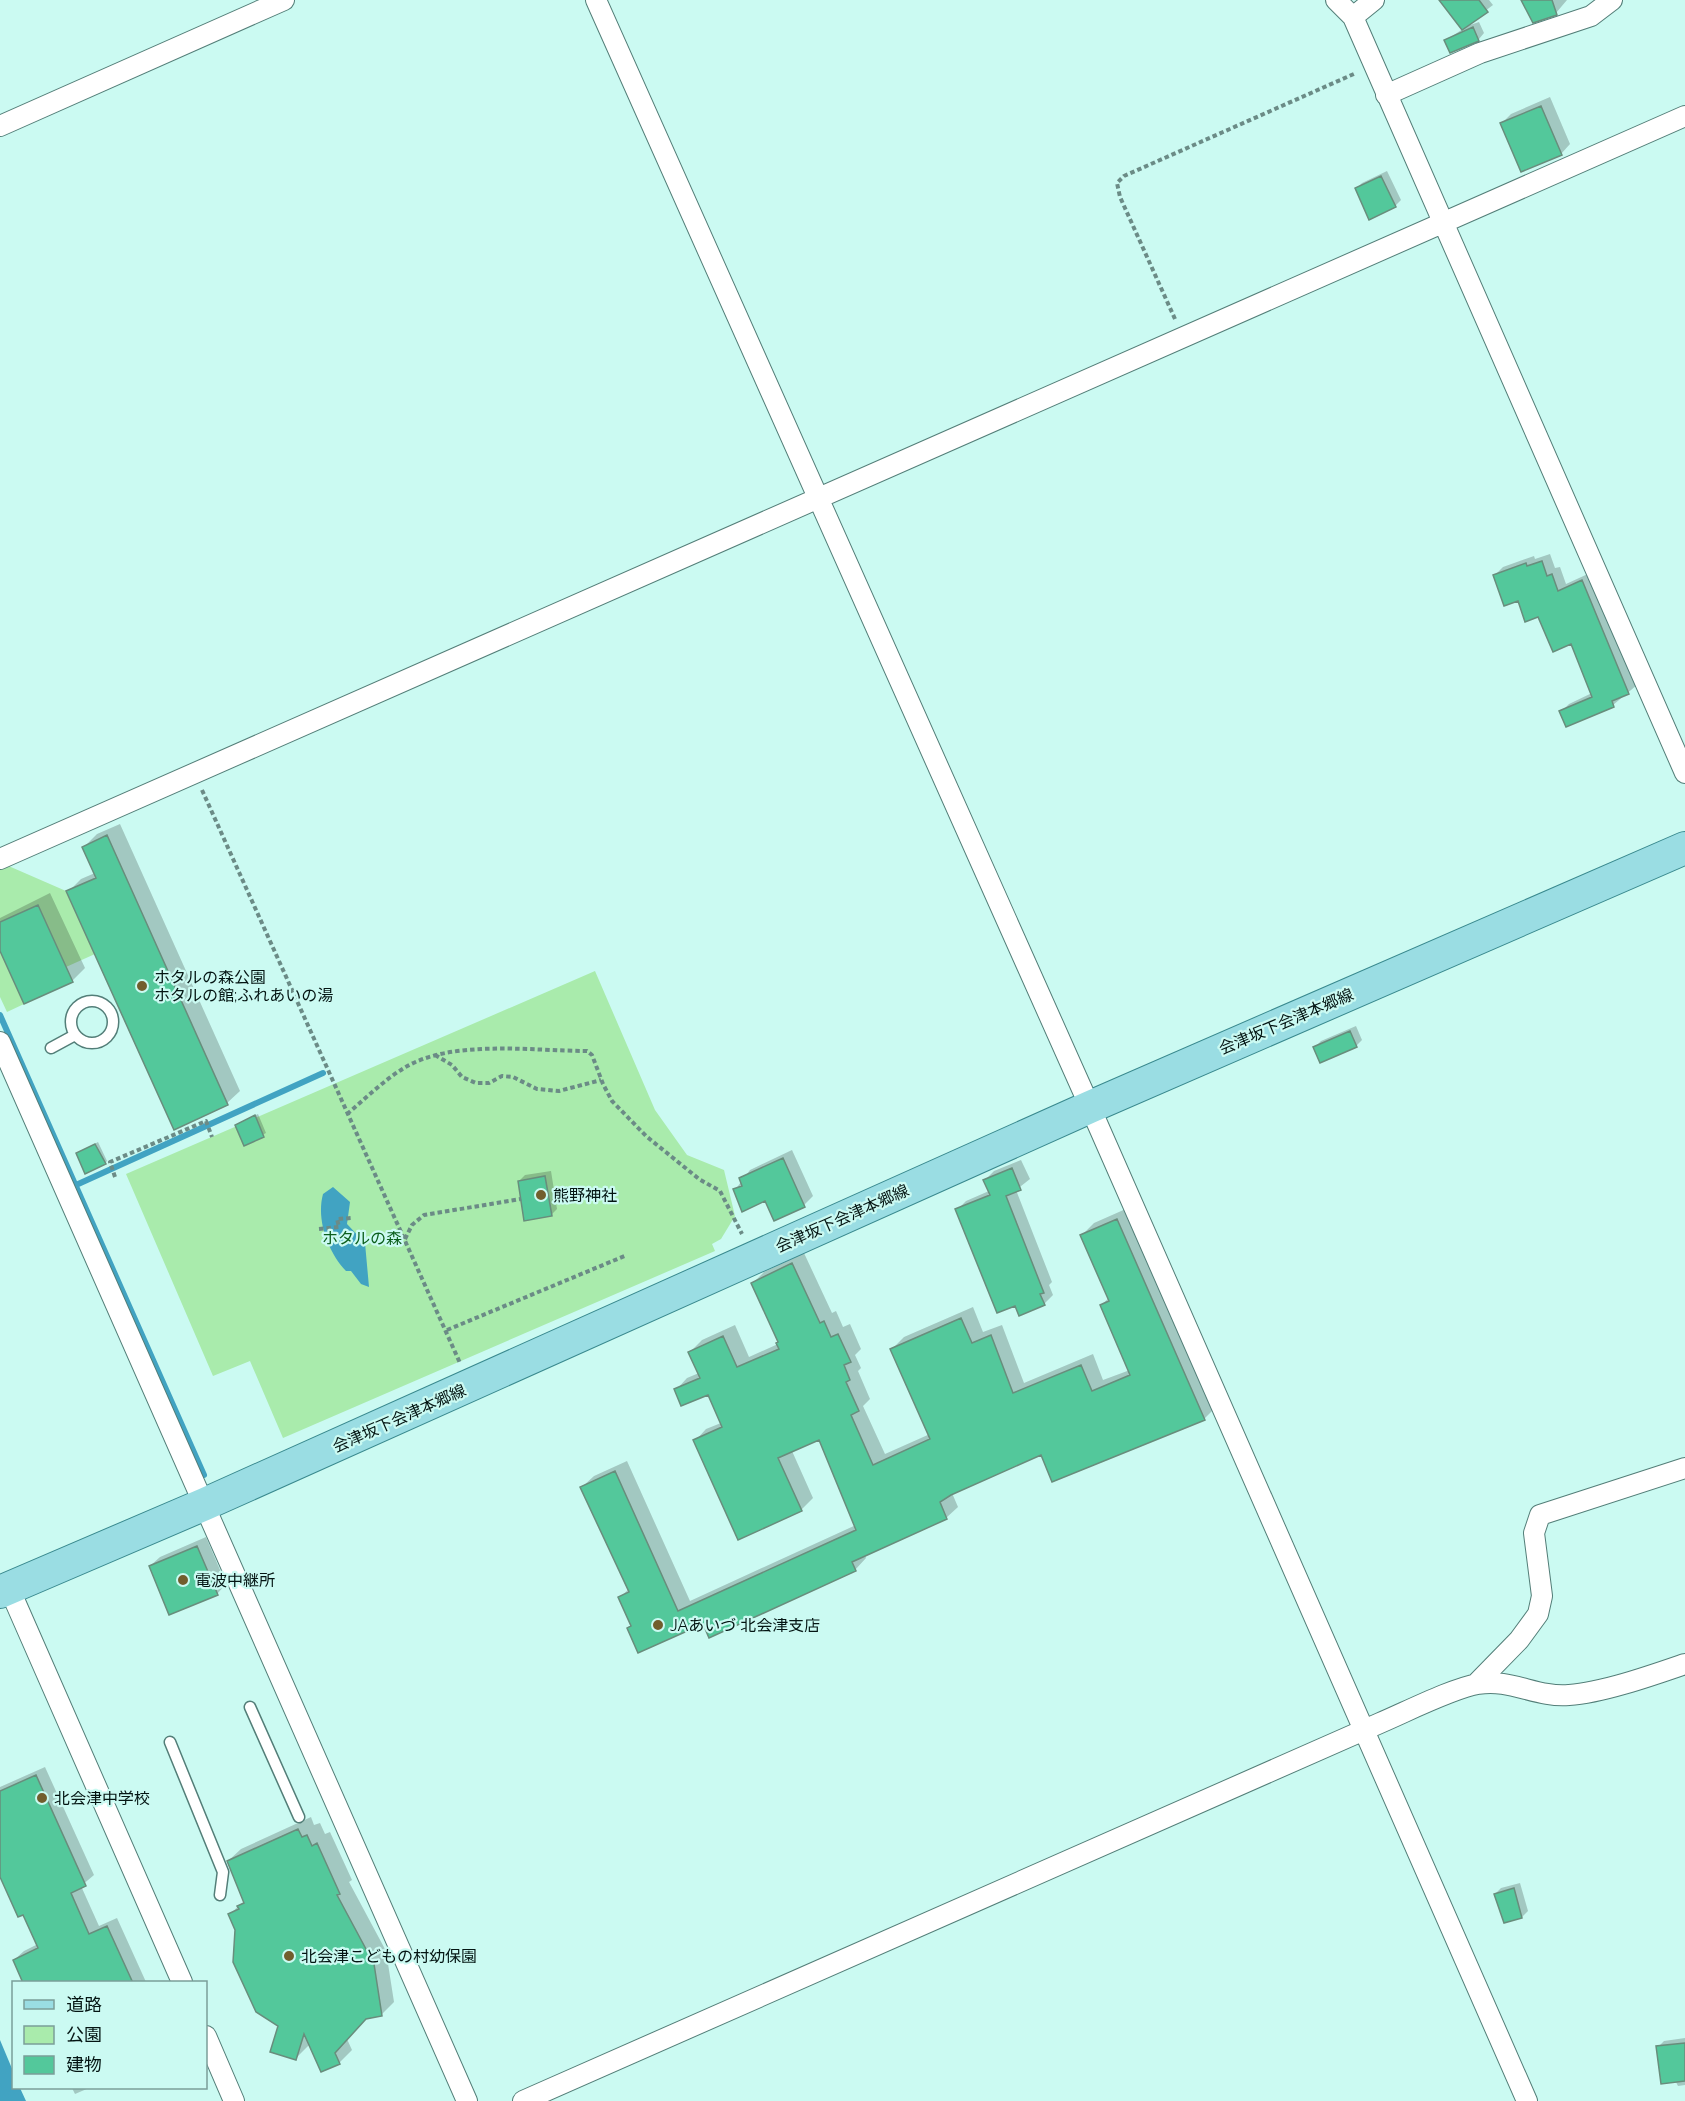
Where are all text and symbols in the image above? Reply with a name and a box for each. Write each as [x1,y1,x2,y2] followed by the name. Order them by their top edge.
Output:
[154,968,333,1005] place label: ホタルの森公園 ホタルの館;ふれあいの湯
[135,979,149,993] marker: ホタルの森公園 ホタルの館;ふれあいの湯
[1216,985,1356,1058] street label: 会津坂下会津本郷線
[773,1180,912,1256] street label: 会津坂下会津本郷線
[553,1186,617,1205] place label: 熊野神社
[534,1188,548,1202] marker: 熊野神社
[322,1229,402,1248] park label: ホタルの森
[330,1380,469,1456] street label: 会津坂下会津本郷線
[195,1571,275,1590] place label: 電波中継所
[176,1573,190,1587] marker: 電波中継所
[670,1616,820,1635] place label: JAあいづ 北会津支店
[651,1618,665,1632] marker: JAあいづ 北会津支店
[54,1789,150,1808] place label: 北会津中学校
[35,1791,49,1805] marker: 北会津中学校
[301,1947,477,1966] place label: 北会津こどもの村幼保園
[282,1949,296,1963] marker: 北会津こどもの村幼保園
[12,1981,207,2089] legend
[66,1994,102,2015] text: 道路
[66,2024,102,2045] text: 公園
[66,2054,102,2075] text: 建物

